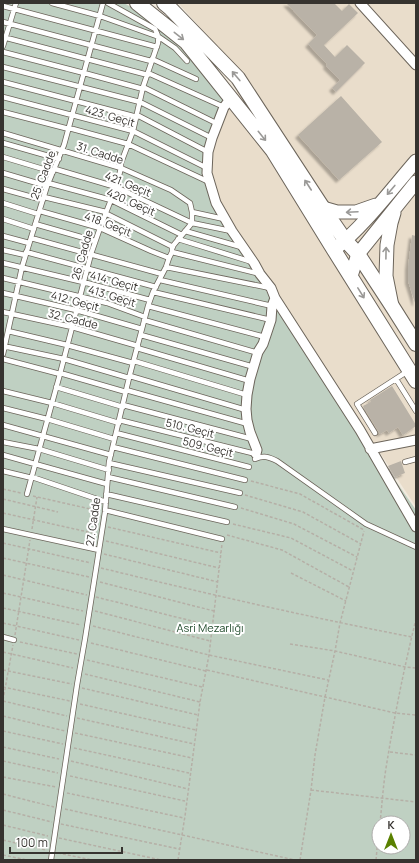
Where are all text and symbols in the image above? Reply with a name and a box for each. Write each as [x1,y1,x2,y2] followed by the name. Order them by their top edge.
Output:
[173,32,184,41] one-way arrow
[232,71,241,82] one-way arrow
[84,101,137,130] street label: 423. Geçit
[257,131,266,142] one-way arrow
[75,138,126,167] street label: 31. Cadde
[26,148,59,201] street label: 25. Cadde
[103,167,154,200] street label: 421. Geçit
[304,180,312,191] one-way arrow
[105,184,158,219] street label: 420. Geçit
[386,185,395,196] one-way arrow
[83,208,134,239] street label: 418. Geçit
[345,208,358,216] one-way arrow
[67,227,96,282] street label: 26. Cadde
[382,247,390,260] one-way arrow
[88,267,140,294] street label: 414. Geçit
[87,281,138,310] street label: 413. Geçit
[49,287,101,314] street label: 412. Geçit
[358,287,366,299] one-way arrow
[47,305,100,332] street label: 32. Cadde
[164,414,216,441] street label: 510. Geçit
[181,433,235,460] street label: 509. Geçit
[82,496,103,547] street label: 27. Cadde
[177,620,243,635] park label: Asri Mezarlığı
[371,815,411,855] north arrow
[387,817,395,832] text: K
[10,829,122,855] scale bar
[16,834,48,851] text: 100 m

